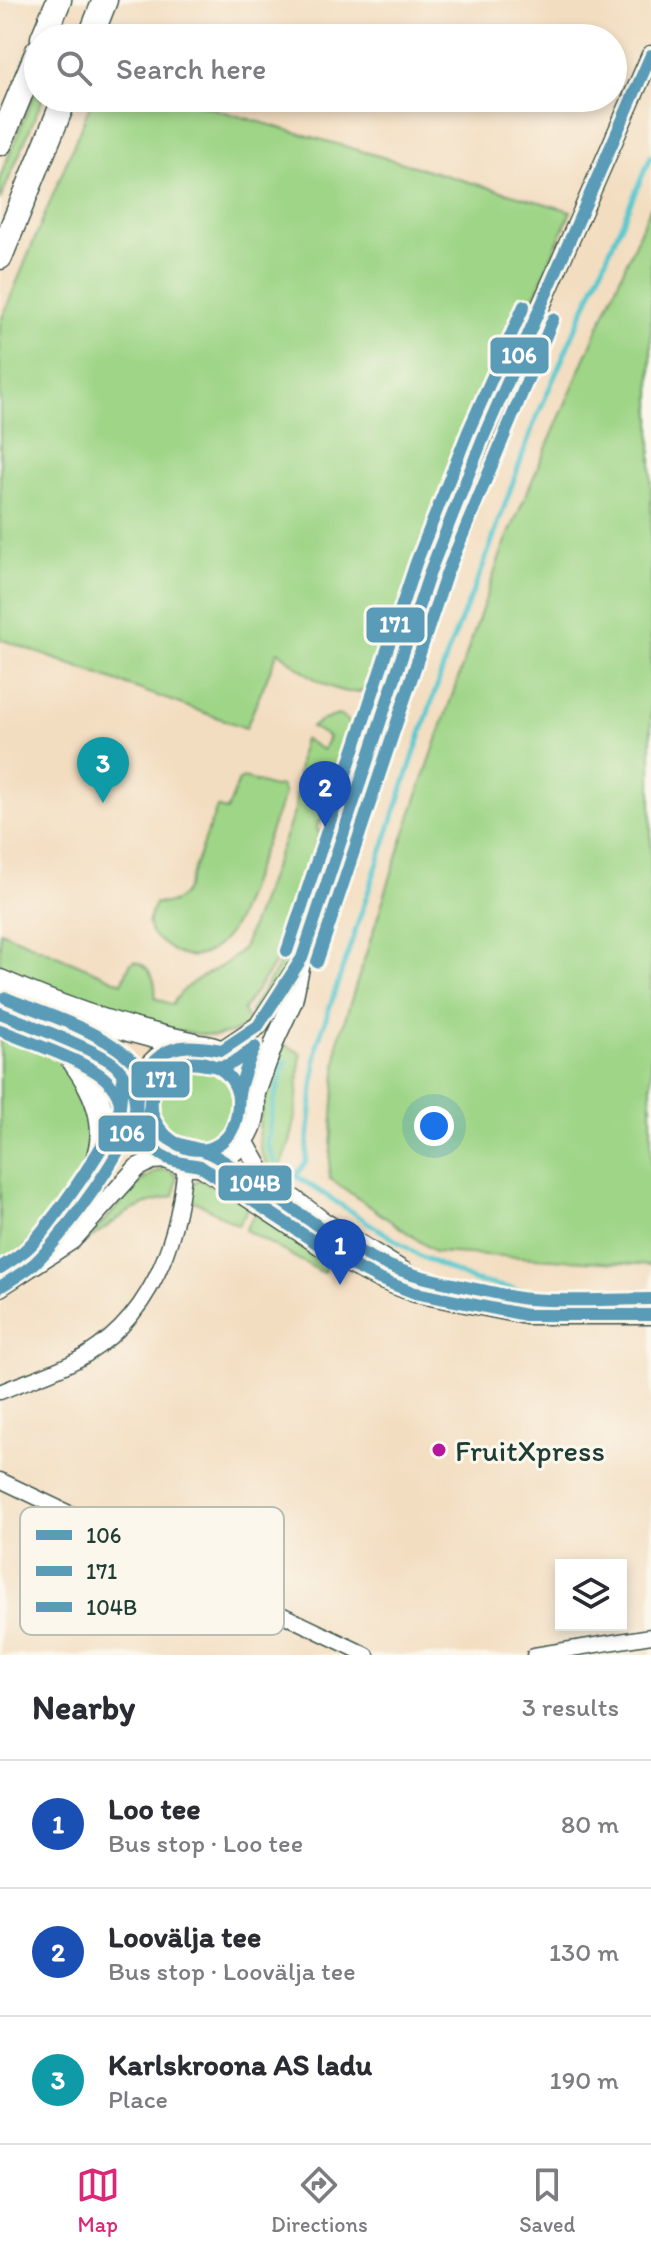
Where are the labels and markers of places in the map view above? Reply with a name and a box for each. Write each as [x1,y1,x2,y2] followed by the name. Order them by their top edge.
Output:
[77,737,129,803] pin: 3
[299,761,351,827] pin: 2
[314,1219,366,1285] pin: 1
[455,1432,605,1469] place label: FruitXpress
[430,1441,448,1459] marker: FruitXpress

